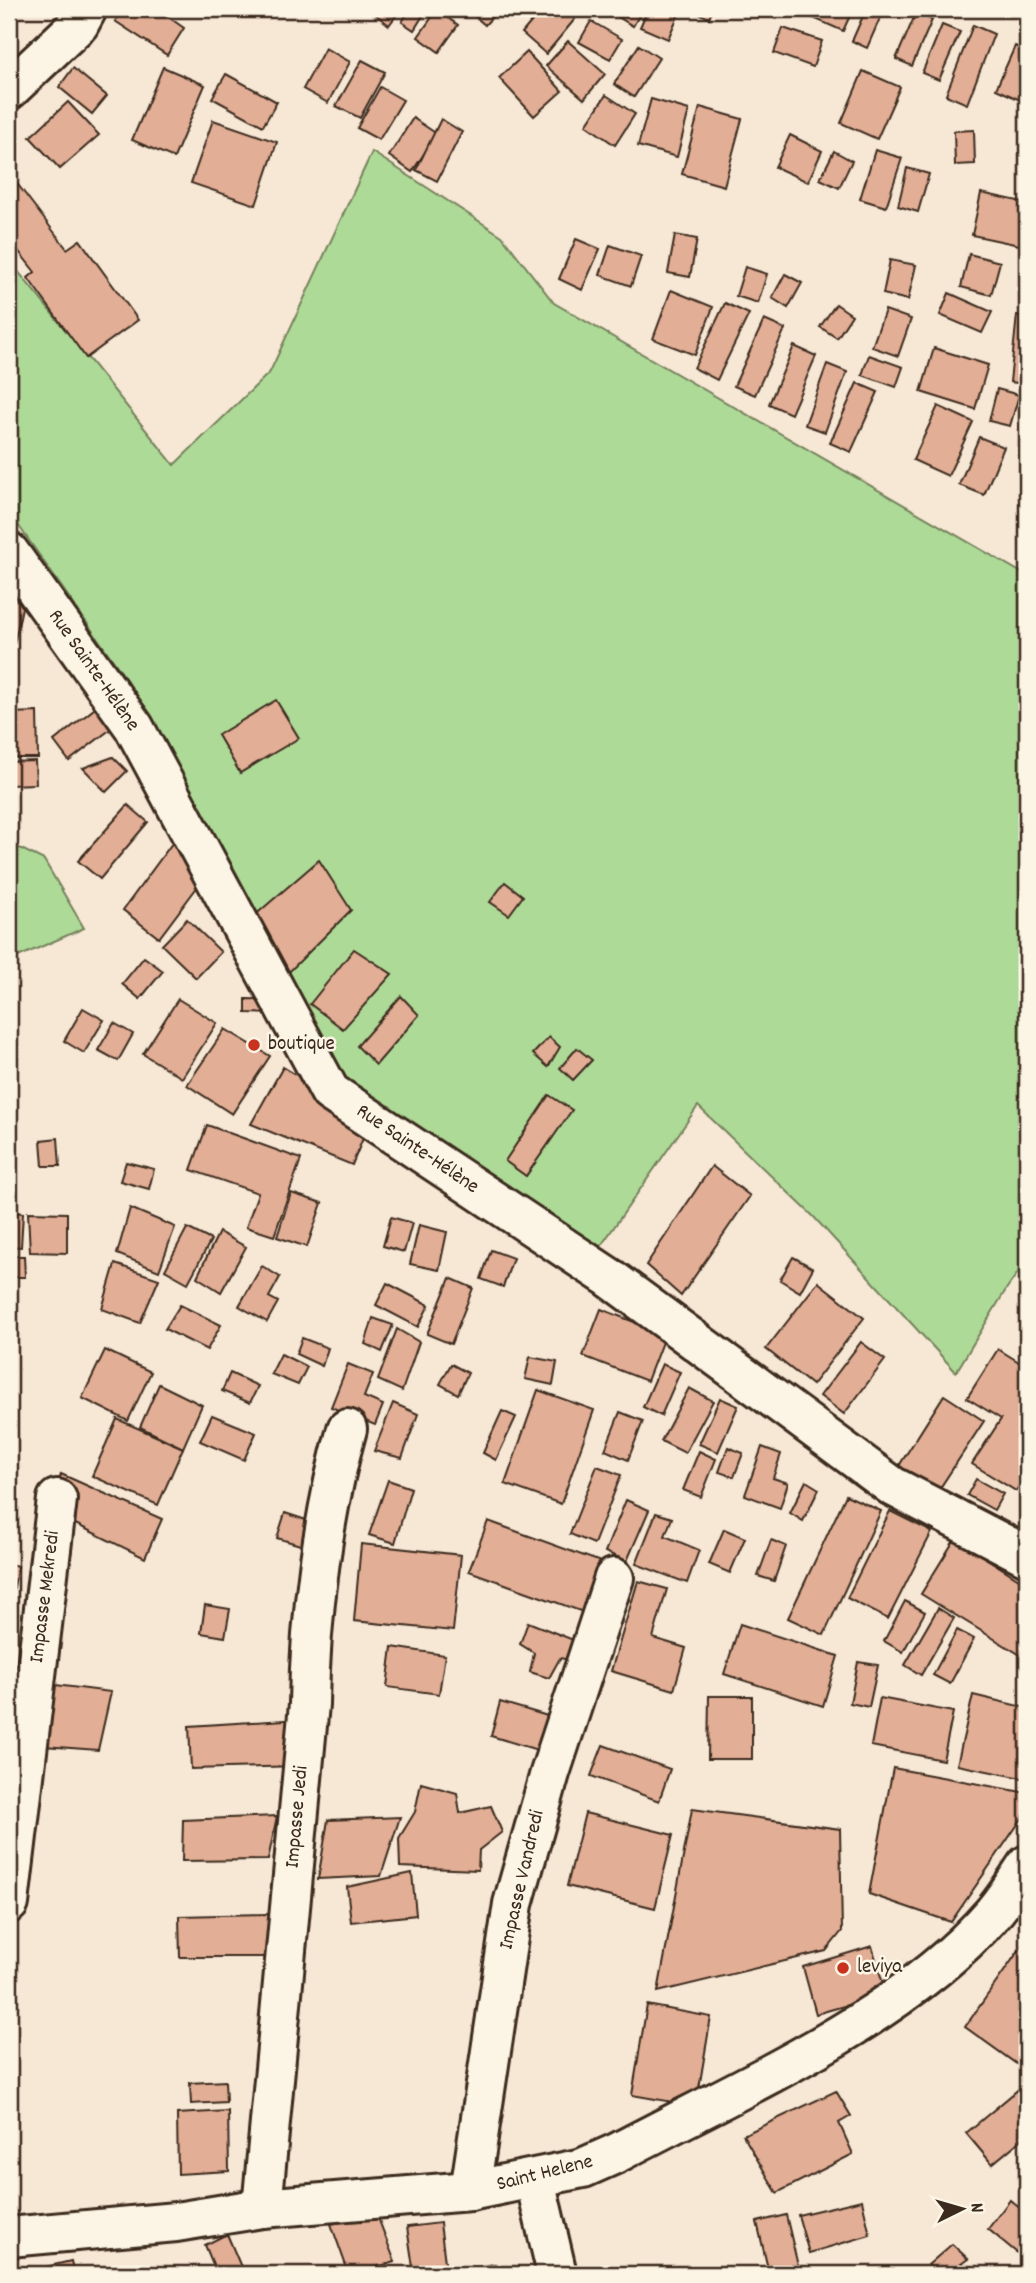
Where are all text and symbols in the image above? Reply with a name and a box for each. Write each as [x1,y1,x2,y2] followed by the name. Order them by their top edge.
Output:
[40,604,146,738] street label: Rue Sainte-Hélène
[268,1030,335,1060] place label: boutique
[246,1037,262,1053] marker: boutique
[349,1098,485,1202] street label: Rue Sainte-Hélène
[23,1529,69,1665] street label: Impasse Mekredi
[279,1764,317,1870] street label: Impasse Jedi
[492,1807,554,1953] street label: Impasse Vandredi
[857,1953,903,1983] place label: leviya
[835,1960,851,1976] marker: leviya
[494,2148,596,2200] street label: Saint Helene
[928,2174,998,2244] north arrow
[962,2202,989,2214] text: N

